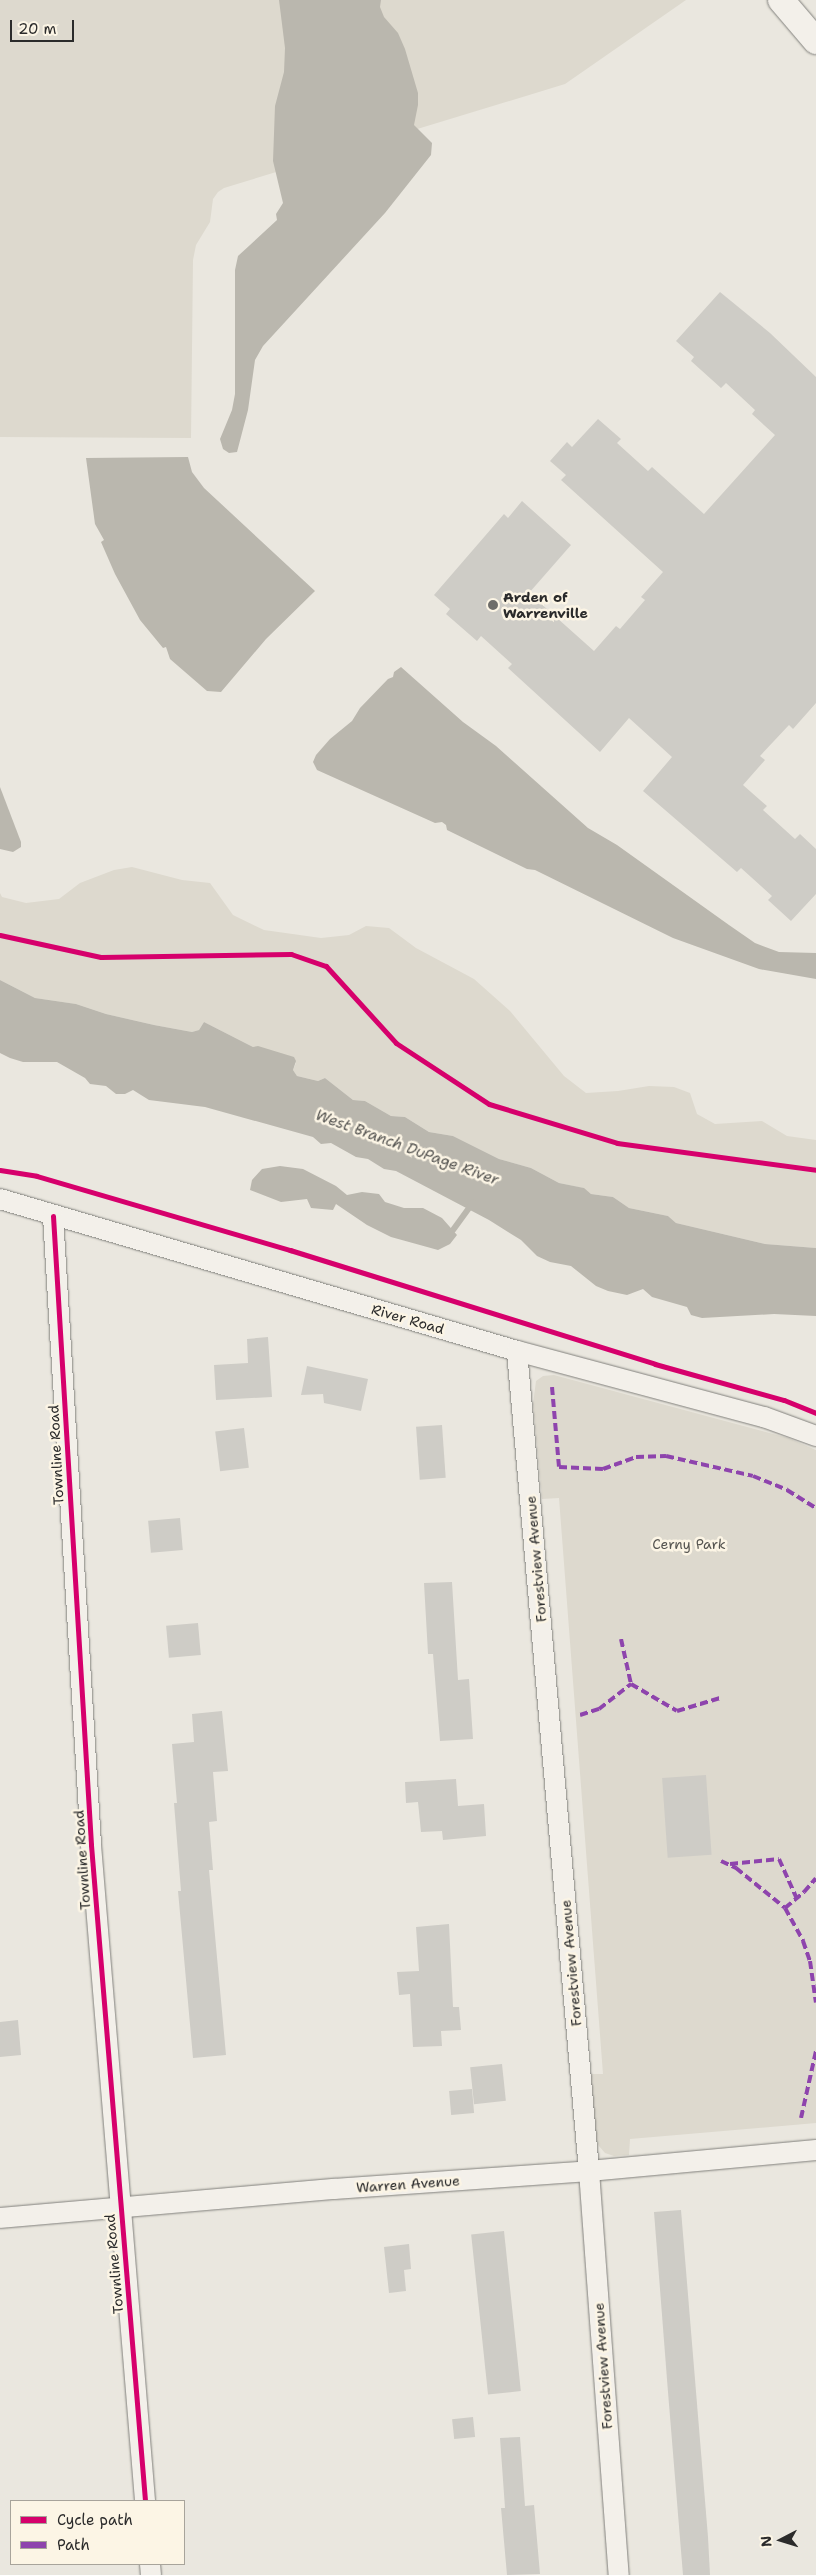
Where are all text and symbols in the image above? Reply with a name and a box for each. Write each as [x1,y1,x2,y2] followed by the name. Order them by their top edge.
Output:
[12,10,76,42] scale bar
[18,19,57,39] text: 20 m
[503,589,588,622] place label: Arden of Warrenville
[487,599,499,611] marker: Arden of Warrenville
[313,1106,501,1190] water label: West Branch DuPage River
[370,1301,446,1337] street label: River Road
[45,1405,67,1505] street label: Townline Road
[522,1495,550,1623] street label: Forestview Avenue
[652,1536,726,1552] park label: Cerny Park
[70,1809,94,1911] street label: Townline Road
[557,1899,585,2027] street label: Forestview Avenue
[356,2172,460,2196] street label: Warren Avenue
[101,2213,127,2315] street label: Townline Road
[590,2302,616,2430] street label: Forestview Avenue
[10,2500,185,2565] legend
[57,2510,133,2530] text: Cycle path
[756,2515,806,2565] north arrow
[57,2535,90,2555] text: Path
[757,2535,776,2548] text: N

